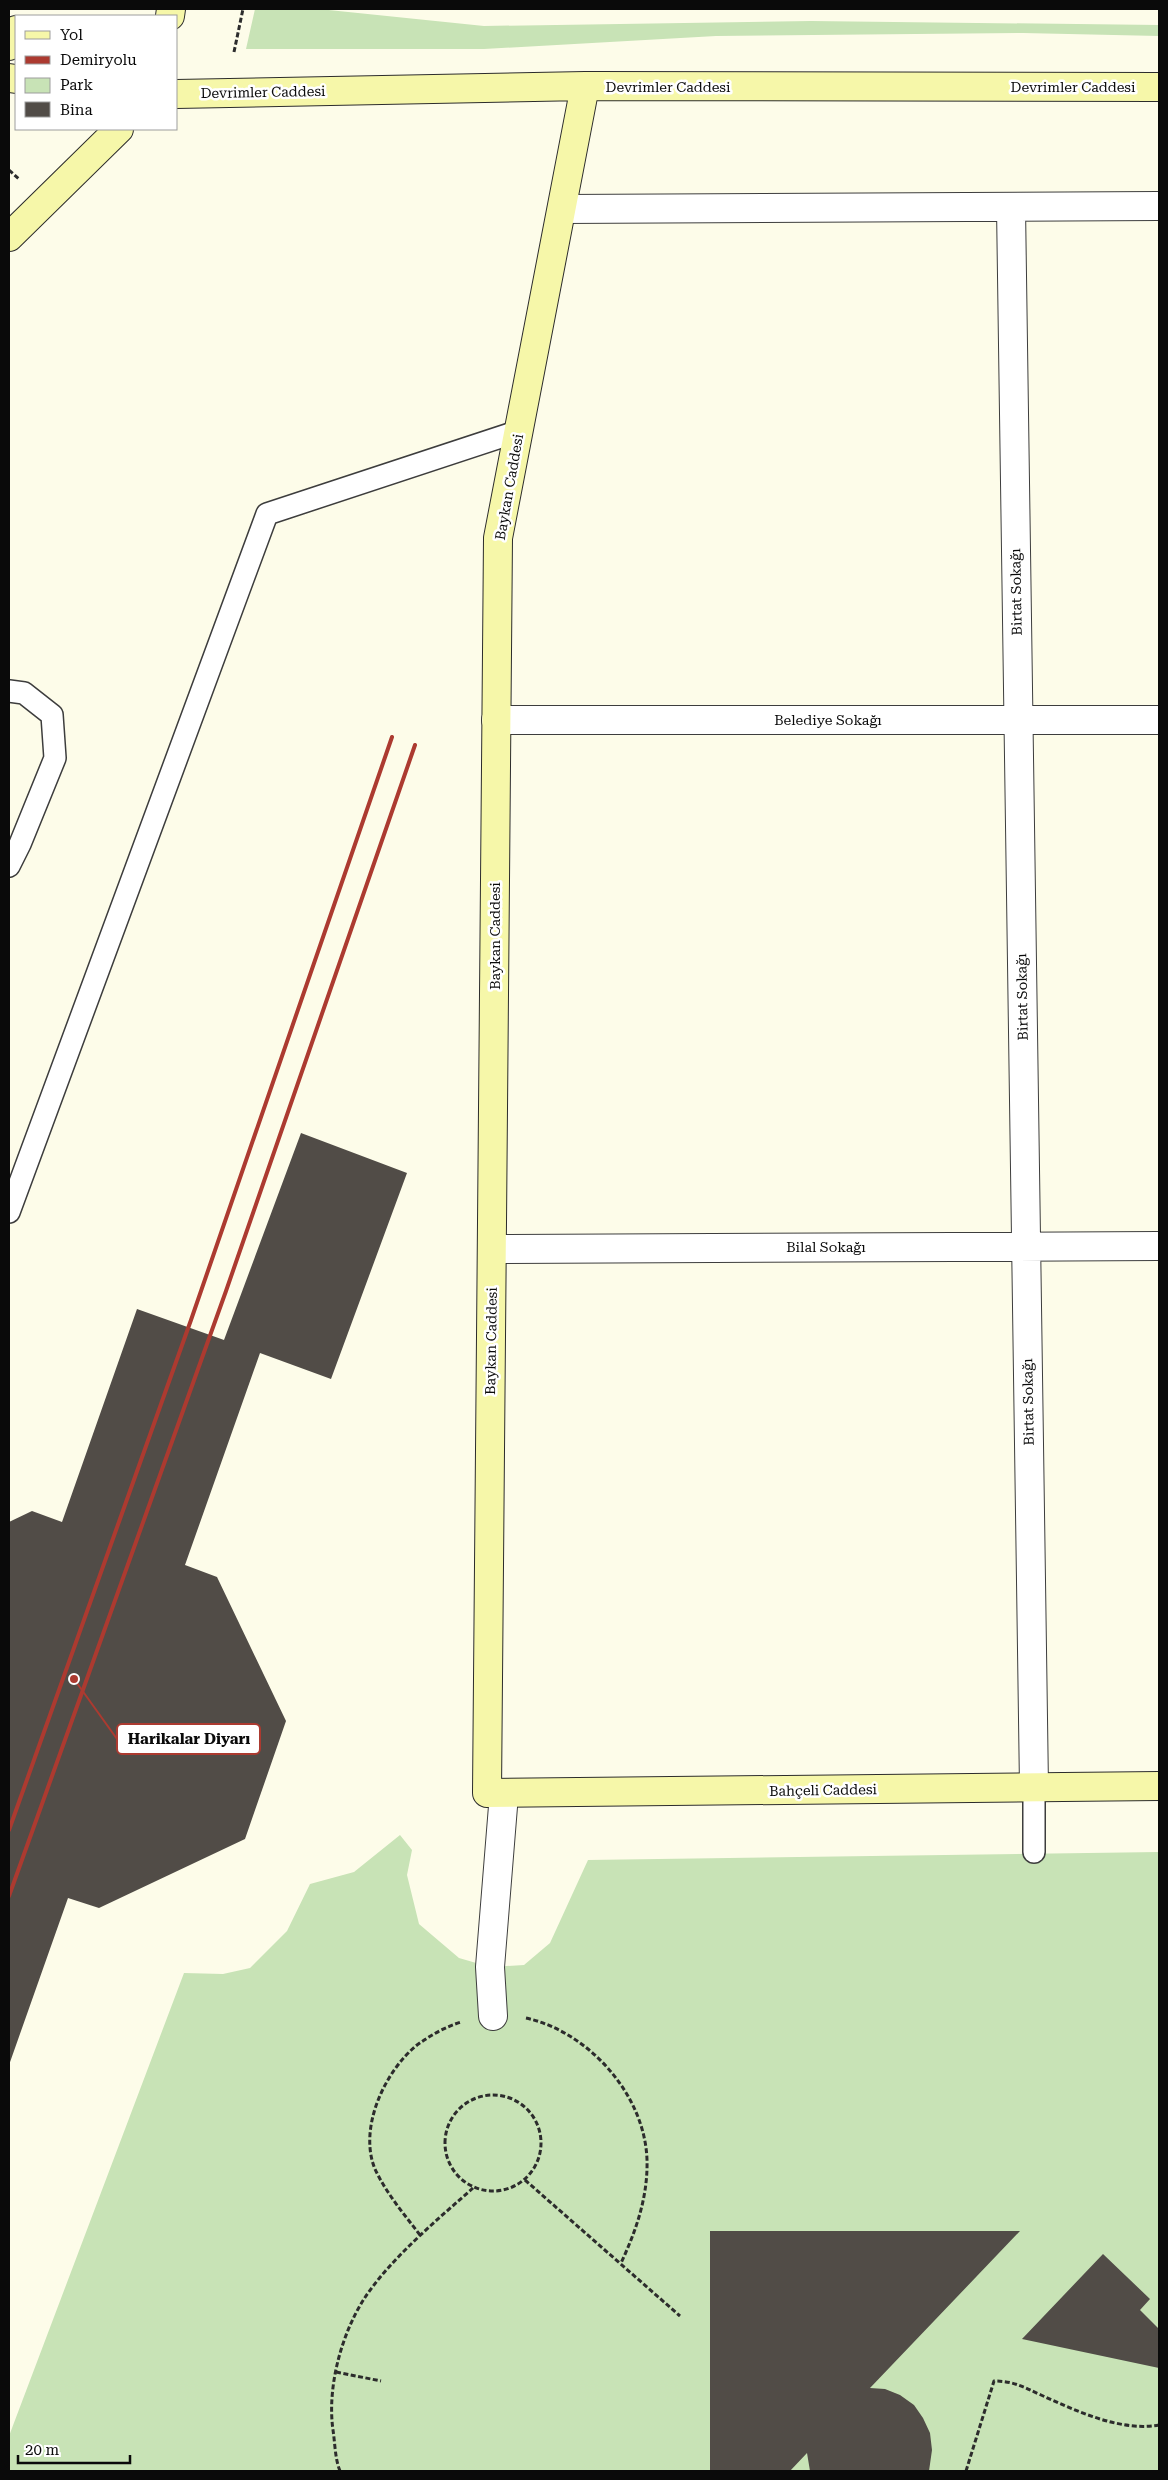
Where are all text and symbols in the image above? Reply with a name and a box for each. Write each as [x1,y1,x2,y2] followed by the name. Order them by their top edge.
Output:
[15,15,178,130] legend
[60,26,83,44] text: Yol
[60,51,137,69] text: Demiryolu
[60,76,94,94] text: Park
[606,79,731,95] street label: Devrimler Caddesi
[1011,79,1136,95] street label: Devrimler Caddesi
[200,83,326,101] street label: Devrimler Caddesi
[60,101,93,119] text: Bina
[492,432,526,541] street label: Baykan Caddesi
[1007,548,1025,636] street label: Birtat Sokağı
[774,712,882,728] street label: Belediye Sokağı
[487,882,503,990] street label: Baykan Caddesi
[1013,953,1031,1041] street label: Birtat Sokağı
[786,1239,866,1255] street label: Bilal Sokağı
[482,1287,500,1395] street label: Baykan Caddesi
[1019,1358,1037,1446] street label: Birtat Sokağı
[117,1724,260,1754] callout: Harikalar Diyarı
[128,1730,250,1748] text: Harikalar Diyarı
[769,1781,878,1799] street label: Bahçeli Caddesi
[18,2432,130,2464] scale bar
[25,2441,60,2459] text: 20 m

